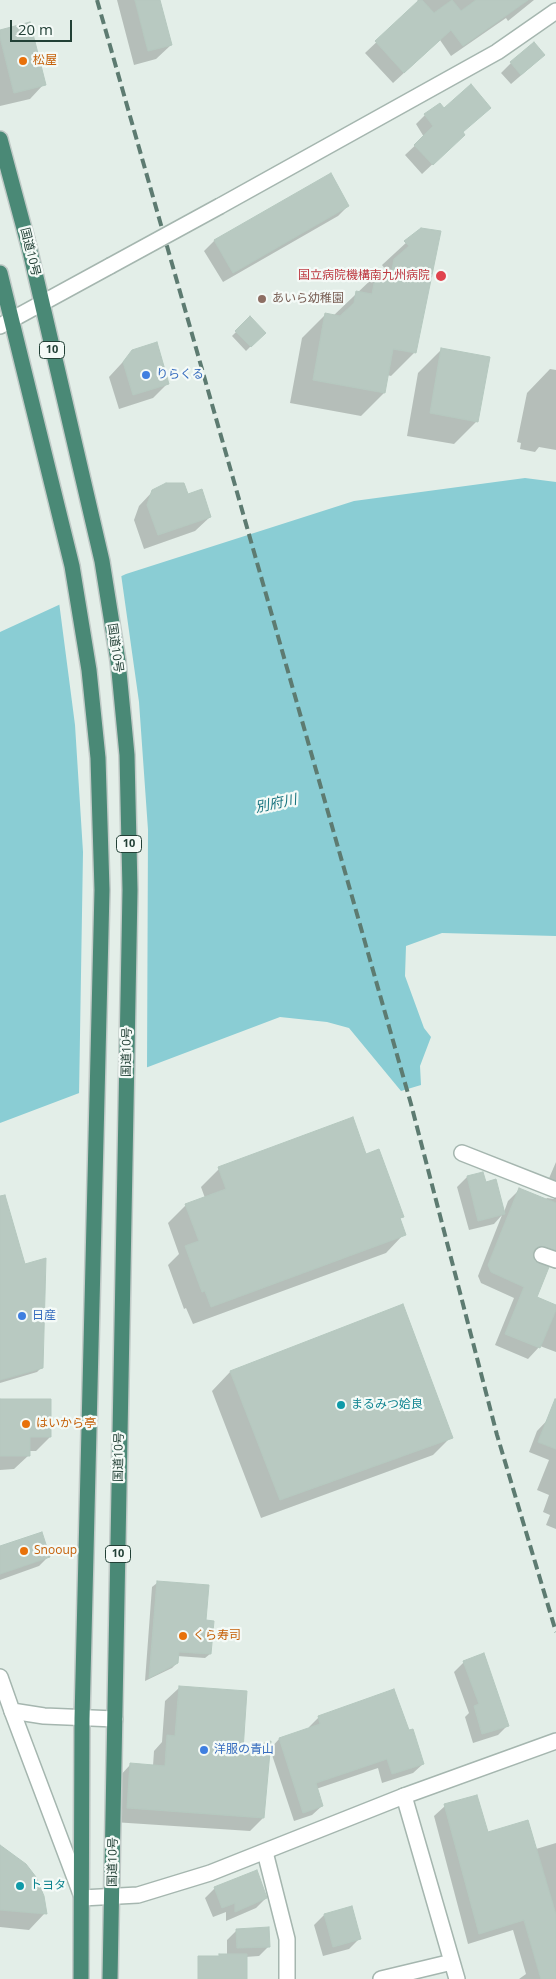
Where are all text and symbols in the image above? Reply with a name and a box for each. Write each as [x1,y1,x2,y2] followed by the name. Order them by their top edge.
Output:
[12,10,75,42] scale bar
[18,19,53,39] text: 20 m
[33,54,57,68] place label: 松屋
[17,55,29,67] marker: 松屋
[17,226,43,278] street label: 国道10号
[298,269,430,283] place label: 国立病院機構南九州病院
[434,269,448,283] marker: 国立病院機構南九州病院
[272,292,344,306] place label: あいら幼稚園
[256,293,268,305] marker: あいら幼稚園
[40,342,64,358] road number: 10
[156,368,204,382] place label: りらくる
[140,369,152,381] marker: りらくる
[104,622,126,674] street label: 国道10号
[254,791,298,817] water label: 別府川
[116,836,142,852] road number: 10
[119,1027,135,1077] street label: 国道10号
[32,1309,56,1323] place label: 日産
[16,1310,28,1322] marker: 日産
[351,1398,423,1412] place label: まるみつ姶良
[335,1399,347,1411] marker: まるみつ姶良
[36,1417,96,1431] place label: はいから亭
[20,1418,32,1430] marker: はいから亭
[111,1432,127,1482] street label: 国道10号
[34,1544,77,1558] place label: Snooup
[18,1545,30,1557] marker: Snooup
[106,1546,130,1562] road number: 10
[193,1629,241,1643] place label: くら寿司
[177,1630,189,1642] marker: くら寿司
[214,1743,274,1757] place label: 洋服の青山
[198,1744,210,1756] marker: 洋服の青山
[105,1837,121,1887] street label: 国道10号
[30,1879,66,1893] place label: トヨタ
[14,1880,26,1892] marker: トヨタ

